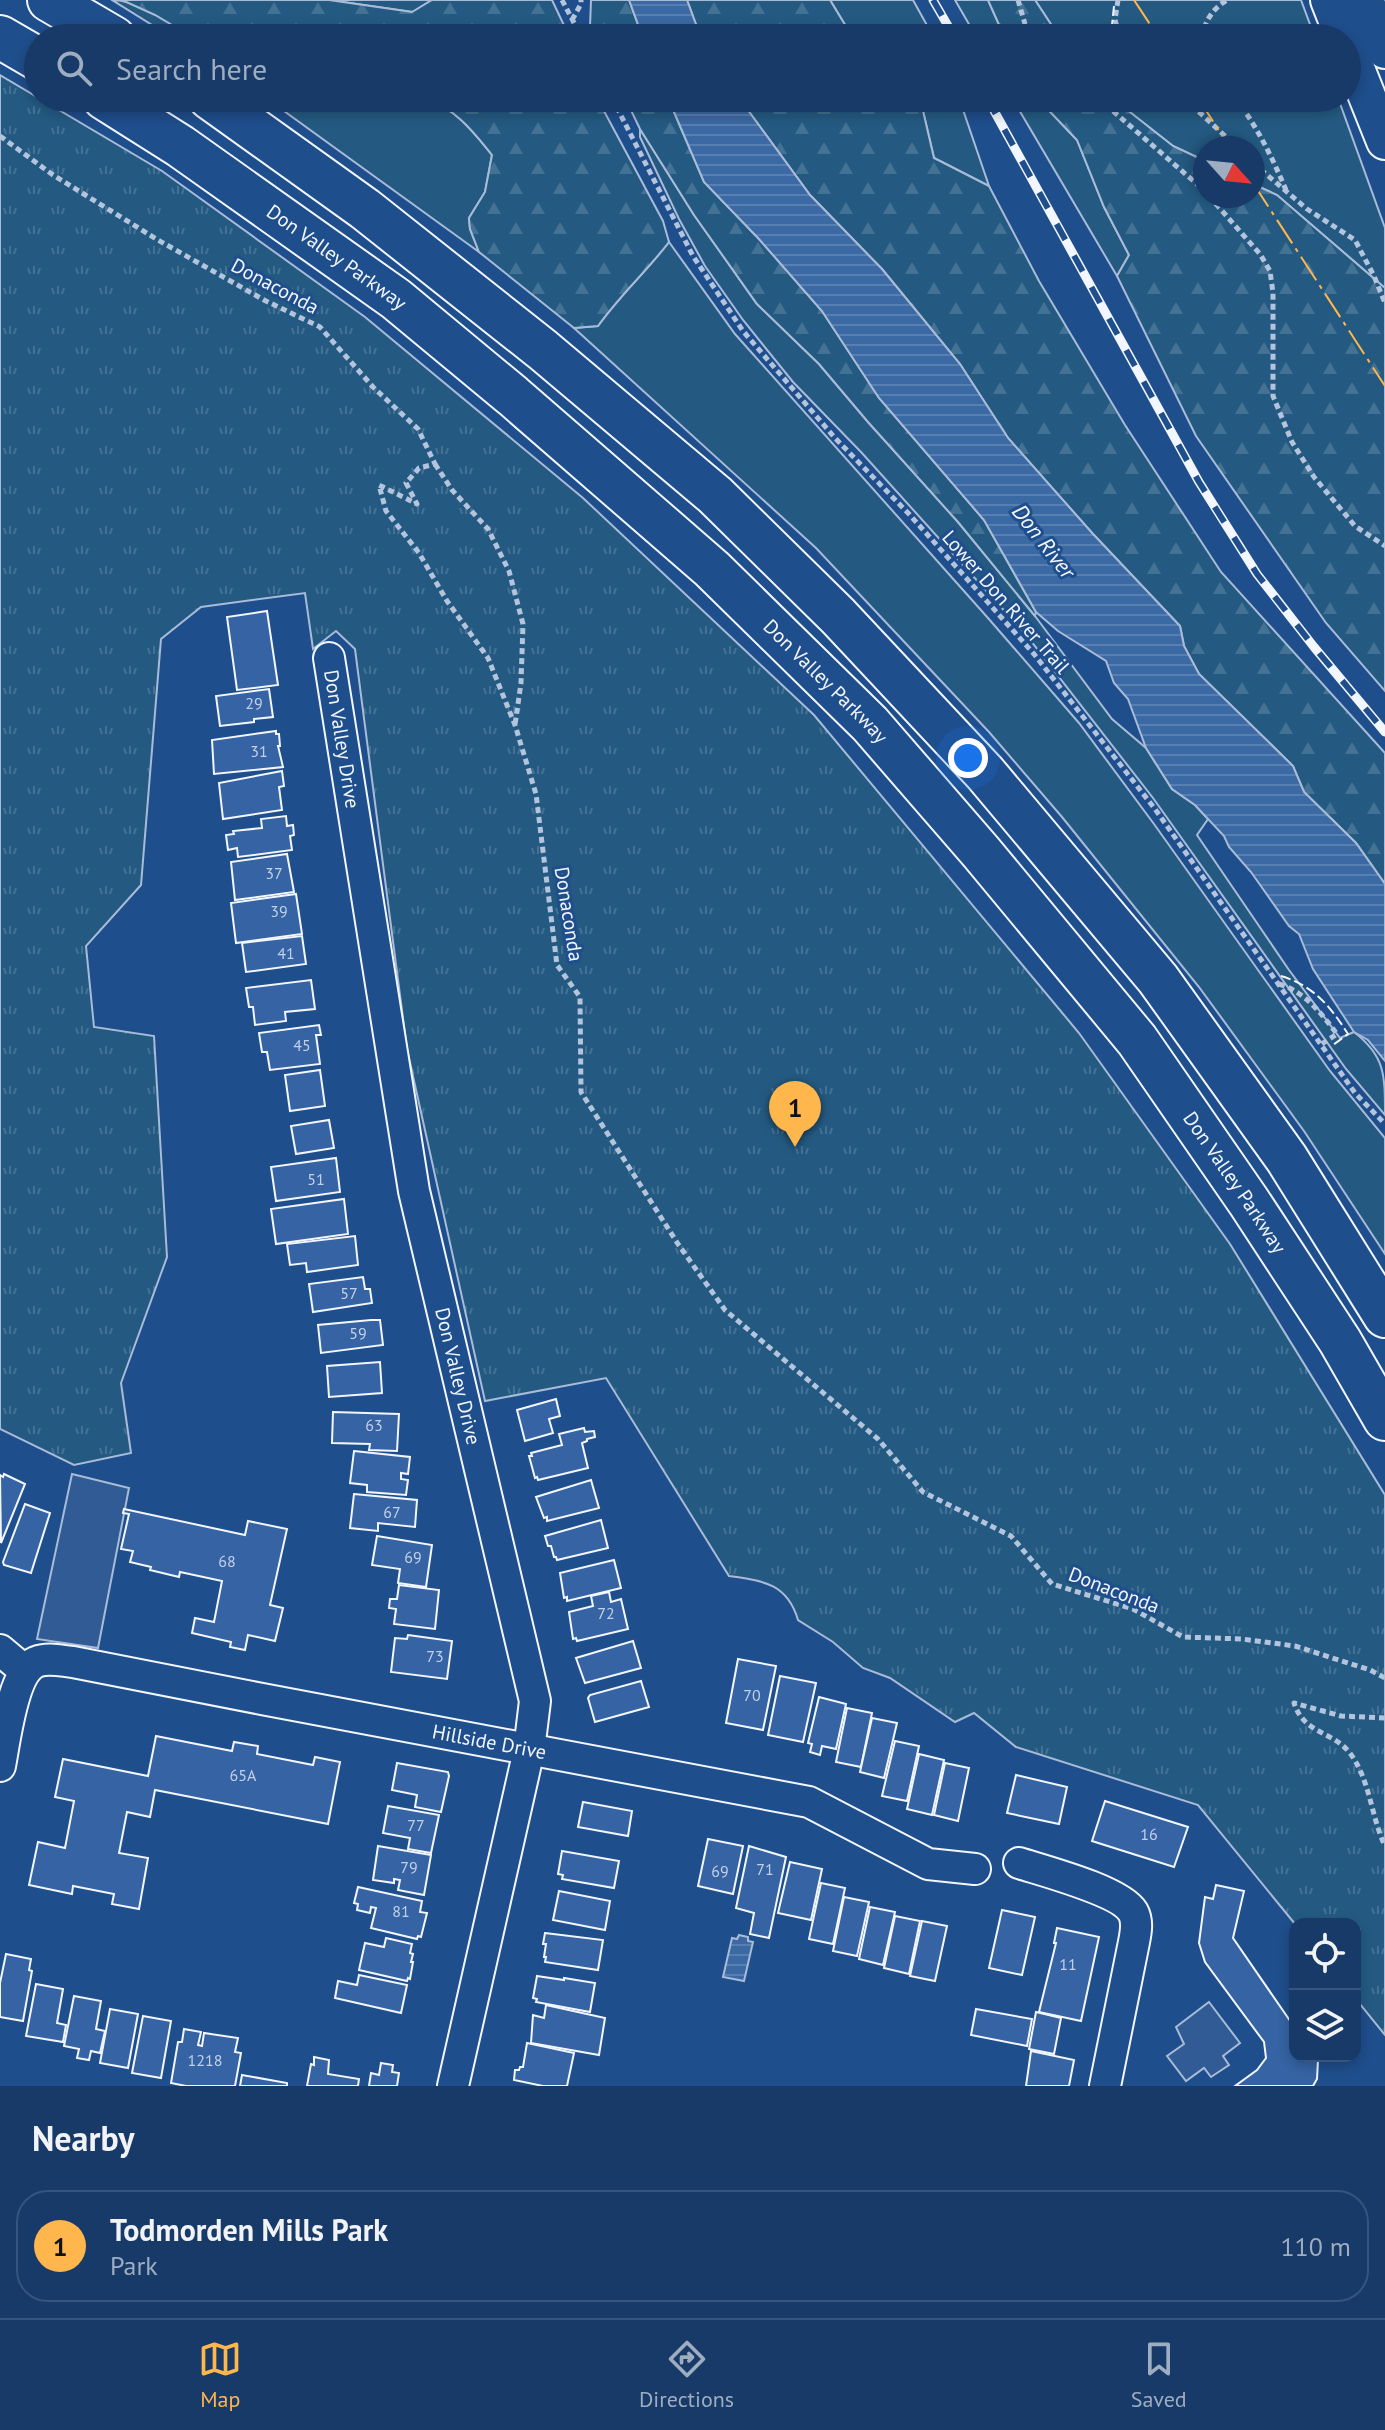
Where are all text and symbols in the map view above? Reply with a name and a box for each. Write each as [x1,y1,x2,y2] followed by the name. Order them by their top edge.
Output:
[24,24,1361,112] search box
[52,46,96,90] icon: search
[116,49,267,88] text: Search here
[1193,136,1265,208] north arrow
[262,198,413,316] street label: Don Valley Parkway
[227,252,323,320] street label: Donaconda
[1006,498,1083,585] water label: Don River
[937,525,1076,679] street label: Lower Don River Trail
[758,613,894,749] street label: Don Valley Parkway
[318,668,366,810] street label: Don Valley Drive
[245,693,263,713] house number: 29
[948,738,988,778] your location
[250,741,268,761] house number: 31
[265,863,283,883] house number: 37
[549,865,589,963] street label: Donaconda
[270,901,288,921] house number: 39
[277,943,295,963] house number: 41
[293,1035,311,1055] house number: 45
[769,1081,821,1147] pin: 1
[1177,1106,1292,1259] street label: Don Valley Parkway
[307,1169,325,1189] house number: 51
[340,1283,358,1303] house number: 57
[429,1305,487,1447] street label: Don Valley Drive
[349,1323,367,1343] house number: 59
[365,1415,383,1435] house number: 63
[383,1502,401,1522] house number: 67
[404,1547,422,1567] house number: 69
[218,1551,236,1571] house number: 68
[1065,1561,1163,1619] street label: Donaconda
[597,1603,615,1623] house number: 72
[426,1646,444,1666] house number: 73
[743,1685,761,1705] house number: 70
[430,1718,548,1765] street label: Hillside Drive
[230,1765,257,1785] house number: 65A
[407,1815,425,1835] house number: 77
[1140,1824,1158,1844] house number: 16
[400,1857,418,1877] house number: 79
[756,1859,774,1879] house number: 71
[711,1861,729,1881] house number: 69
[392,1901,410,1921] house number: 81
[1289,1918,1361,2062] map controls
[1289,1918,1361,1990] button: locate
[1059,1954,1077,1974] house number: 11
[1289,1990,1361,2062] button: layers
[188,2050,222,2070] house number: 1218
[32,2116,134,2160] text: Nearby
[110,2210,388,2249] text: Todmorden Mills Park
[53,2230,67,2263] text: 1
[1280,2230,1351,2263] text: 110 m
[110,2249,158,2282] text: Park
[198,2337,242,2413] tab: Map
[639,2337,734,2413] tab: Directions
[1131,2337,1187,2413] tab: Saved

